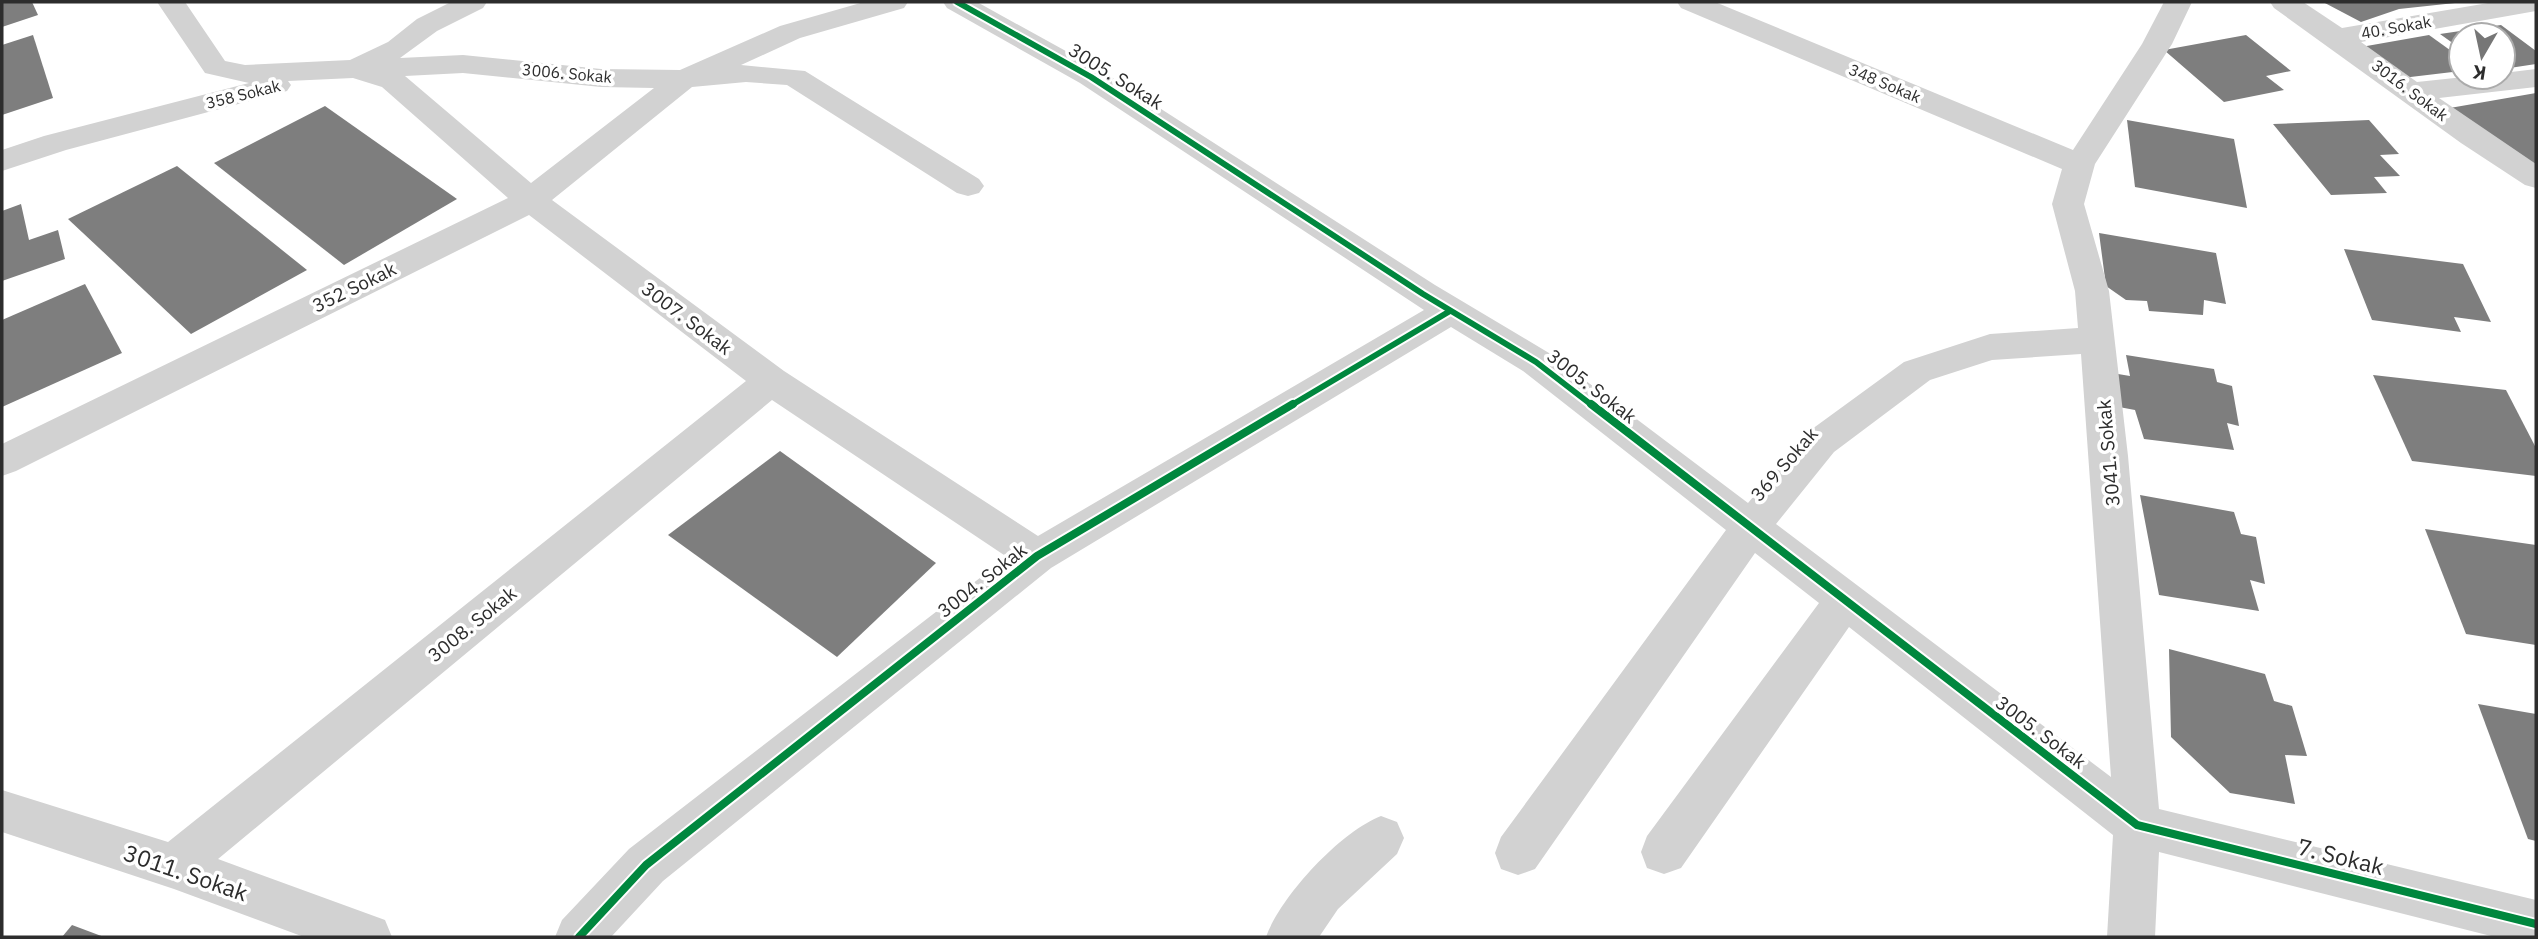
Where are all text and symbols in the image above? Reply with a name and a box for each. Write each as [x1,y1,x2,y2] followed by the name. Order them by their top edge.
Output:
[2359,11,2433,43] street label: 40. Sokak
[2447,21,2517,91] north arrow
[1064,37,1168,115] street label: 3005. Sokak
[2368,55,2452,125] street label: 3016. Sokak
[521,59,613,87] street label: 3006. Sokak
[1846,59,1924,107] street label: 348 Sokak
[2471,60,2488,86] text: K
[204,75,283,113] street label: 358 Sokak
[308,256,400,318] street label: 352 Sokak
[637,276,737,360] street label: 3007. Sokak
[1542,344,1642,428] street label: 3005. Sokak
[2091,399,2125,507] street label: 3041. Sokak
[1745,422,1823,506] street label: 369 Sokak
[932,538,1032,622] street label: 3004. Sokak
[423,581,521,667] street label: 3008. Sokak
[1991,690,2091,774] street label: 3005. Sokak
[2295,831,2387,881] street label: 7. Sokak
[120,837,252,907] street label: 3011. Sokak

